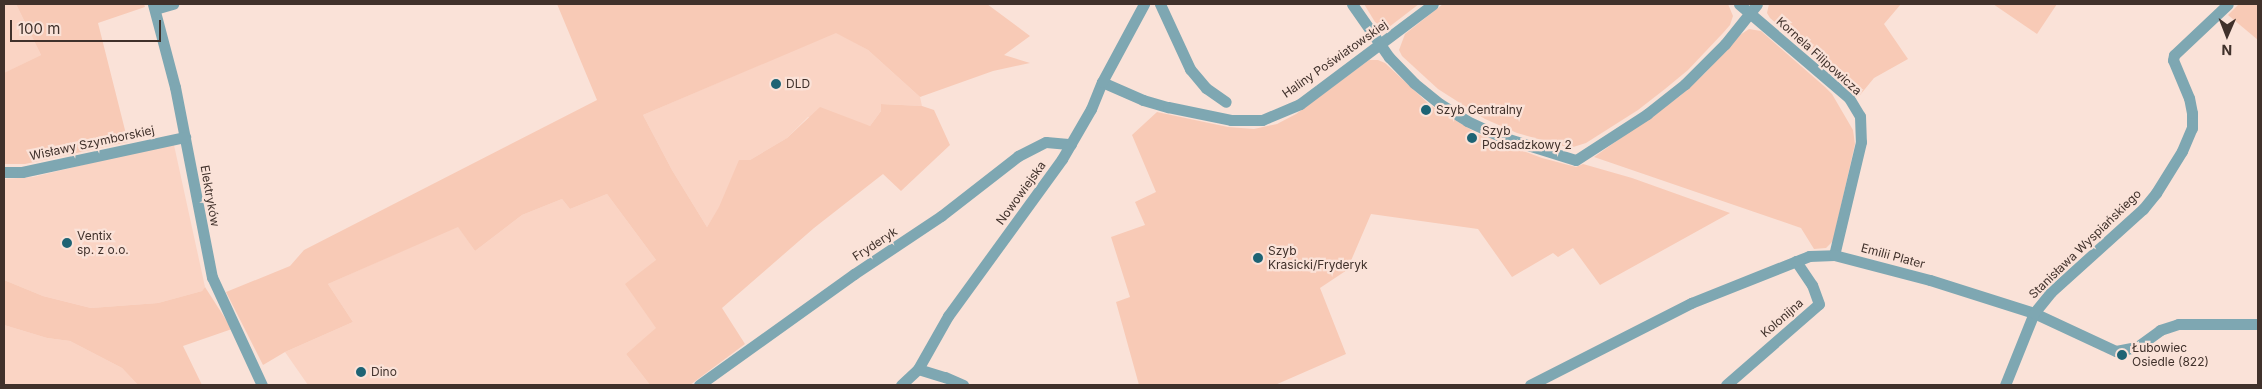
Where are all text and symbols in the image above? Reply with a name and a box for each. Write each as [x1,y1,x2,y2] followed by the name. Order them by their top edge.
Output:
[12,10,164,42] scale bar
[2202,10,2252,60] north arrow
[1773,14,1865,98] street label: Kornela Filipowicza
[1279,17,1391,101] street label: Haliny Poświatowskiej
[18,19,60,38] text: 100 m
[2221,42,2232,59] text: N
[786,77,810,91] place label: DLD
[770,78,782,90] marker: DLD
[1436,103,1522,117] place label: Szyb Centralny
[1420,104,1432,116] marker: Szyb Centralny
[28,123,156,163] street label: Wisławy Szymborskiej
[1482,124,1572,152] place label: Szyb Podsadzkowy 2
[1466,132,1478,144] marker: Szyb Podsadzkowy 2
[993,158,1049,228] street label: Nowowiejska
[198,164,222,228] street label: Elektryków
[2026,186,2144,302] street label: Stanisława Wyspiańskiego
[850,224,900,264] street label: Fryderyk
[77,229,129,257] place label: Ventix sp. z o.o.
[61,237,73,249] marker: Ventix sp. z o.o.
[1860,241,1926,271] street label: Emilii Plater
[1268,244,1368,272] place label: Szyb Krasicki/Fryderyk
[1252,252,1264,264] marker: Szyb Krasicki/Fryderyk
[1758,296,1806,340] street label: Kolonijna
[2132,341,2209,369] place label: Łubowiec Osiedle (822)
[2116,349,2128,361] marker: Łubowiec Osiedle (822)
[371,365,397,379] place label: Dino
[355,366,367,378] marker: Dino

